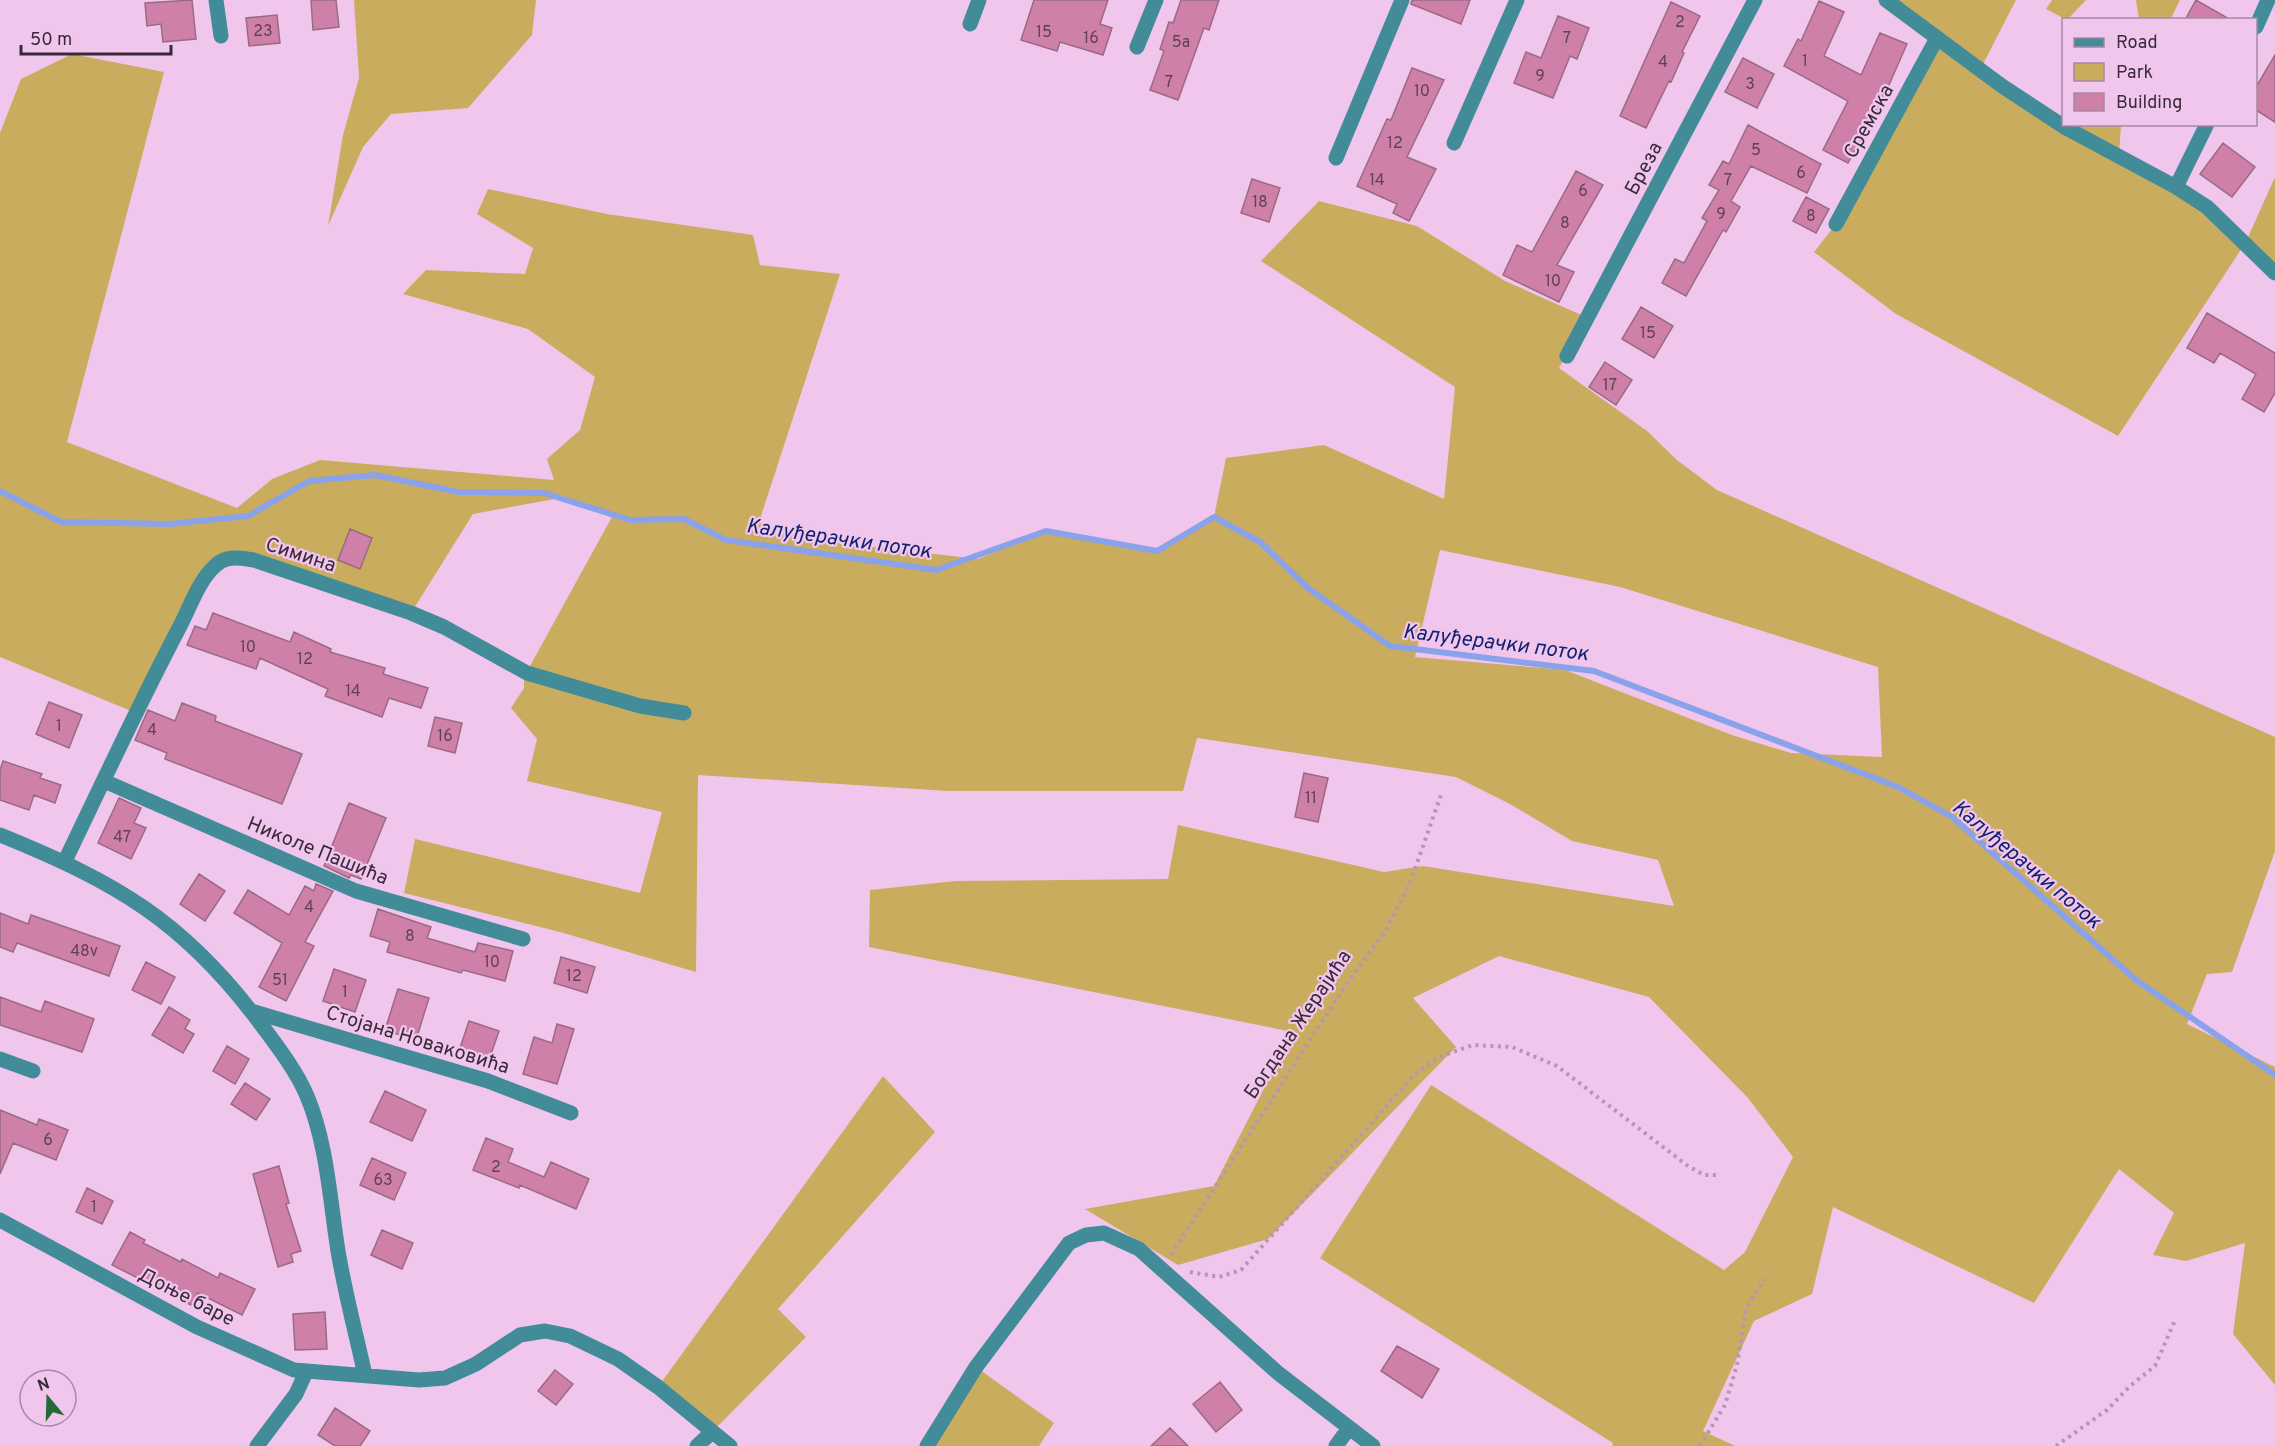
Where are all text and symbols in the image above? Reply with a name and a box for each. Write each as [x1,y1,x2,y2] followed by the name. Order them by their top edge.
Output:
[1675,13,1685,33] house number: 2
[21,18,171,56] scale bar
[2062,18,2257,126] legend
[253,22,273,42] house number: 23
[1036,23,1052,43] house number: 15
[30,29,72,52] text: 50 m
[1083,29,1099,49] house number: 16
[1563,29,1571,49] house number: 7
[2116,32,2158,55] text: Road
[1172,33,1190,53] house number: 5a
[1802,52,1808,72] house number: 1
[1658,53,1668,73] house number: 4
[2116,62,2153,85] text: Park
[1535,67,1545,87] house number: 9
[1165,73,1173,93] house number: 7
[1745,75,1755,95] house number: 3
[1839,80,1901,164] street label: Сремска
[1414,82,1430,102] house number: 10
[2116,92,2182,115] text: Building
[1387,134,1403,154] house number: 12
[1620,138,1670,200] street label: Бреза
[1751,141,1761,161] house number: 5
[1796,164,1806,184] house number: 6
[1369,171,1385,191] house number: 14
[1724,171,1732,191] house number: 7
[1578,182,1588,202] house number: 6
[1252,193,1268,213] house number: 18
[1716,205,1726,225] house number: 9
[1806,207,1816,227] house number: 8
[1560,214,1570,234] house number: 8
[1545,272,1561,292] house number: 10
[1640,324,1656,344] house number: 15
[1603,376,1617,396] house number: 17
[744,513,934,566] water label: Калуђерачки поток
[262,532,339,579] street label: Симина
[1401,619,1591,668] water label: Калуђерачки поток
[240,638,256,658] house number: 10
[297,650,313,670] house number: 12
[345,682,361,702] house number: 14
[56,717,62,737] house number: 1
[147,721,157,741] house number: 4
[437,727,453,747] house number: 16
[1305,789,1317,809] house number: 11
[1946,795,2107,936] water label: Калуђерачки поток
[243,812,392,892] street label: Николе Пашића
[113,828,131,848] house number: 47
[304,898,314,918] house number: 4
[405,927,415,947] house number: 8
[70,942,98,962] house number: 48v
[1239,945,1358,1105] street label: Богдана Жерајића
[484,953,500,973] house number: 10
[566,967,582,987] house number: 12
[272,971,288,991] house number: 51
[342,983,348,1003] house number: 1
[322,1001,512,1081] street label: Стојана Новаковића
[43,1131,53,1151] house number: 6
[491,1158,501,1178] house number: 2
[373,1171,393,1191] house number: 63
[91,1198,97,1218] house number: 1
[133,1262,239,1333] street label: Доње баре
[18,1368,78,1428] north arrow
[35,1374,52,1397] text: N

